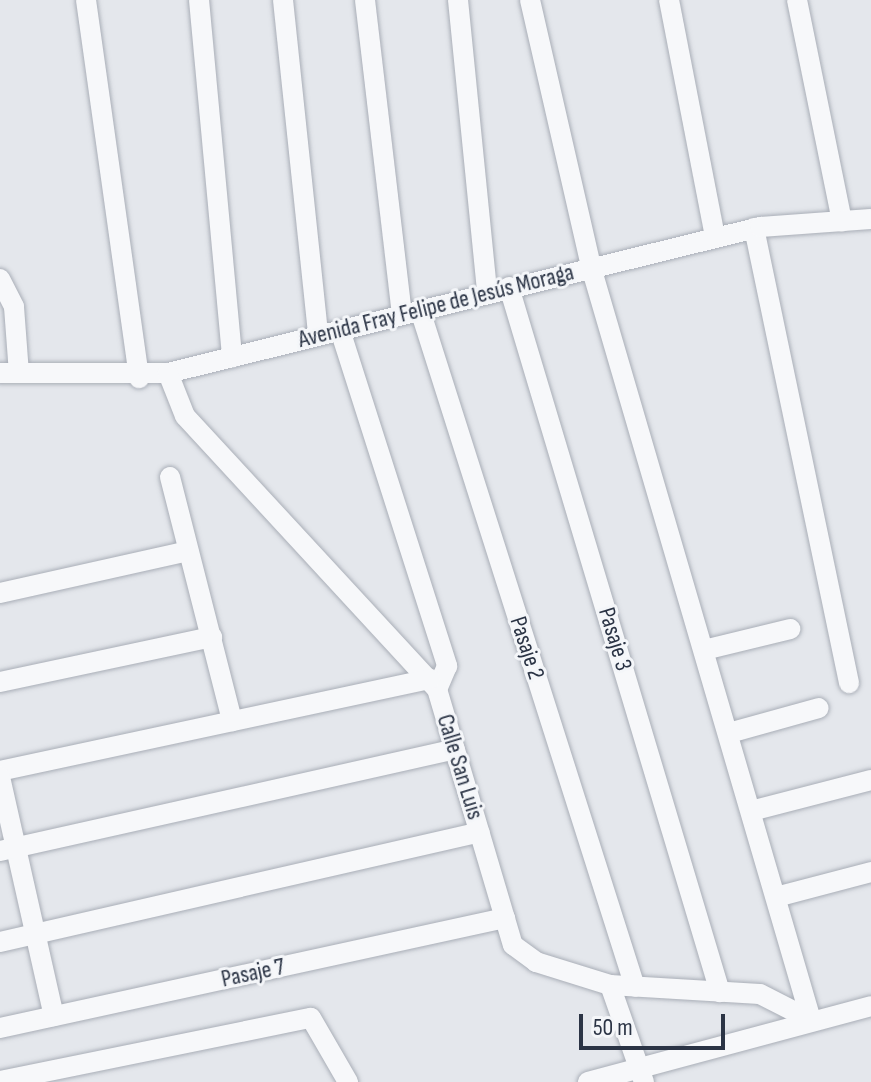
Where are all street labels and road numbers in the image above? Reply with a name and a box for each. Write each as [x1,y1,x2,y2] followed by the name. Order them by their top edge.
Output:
[295,258,577,354] street label: Avenida Fray Felipe de Jesús Moraga
[592,604,638,674] street label: Pasaje 3
[503,613,551,683] street label: Pasaje 2
[430,711,490,823] street label: Calle San Luis
[219,952,287,994] street label: Pasaje 7

